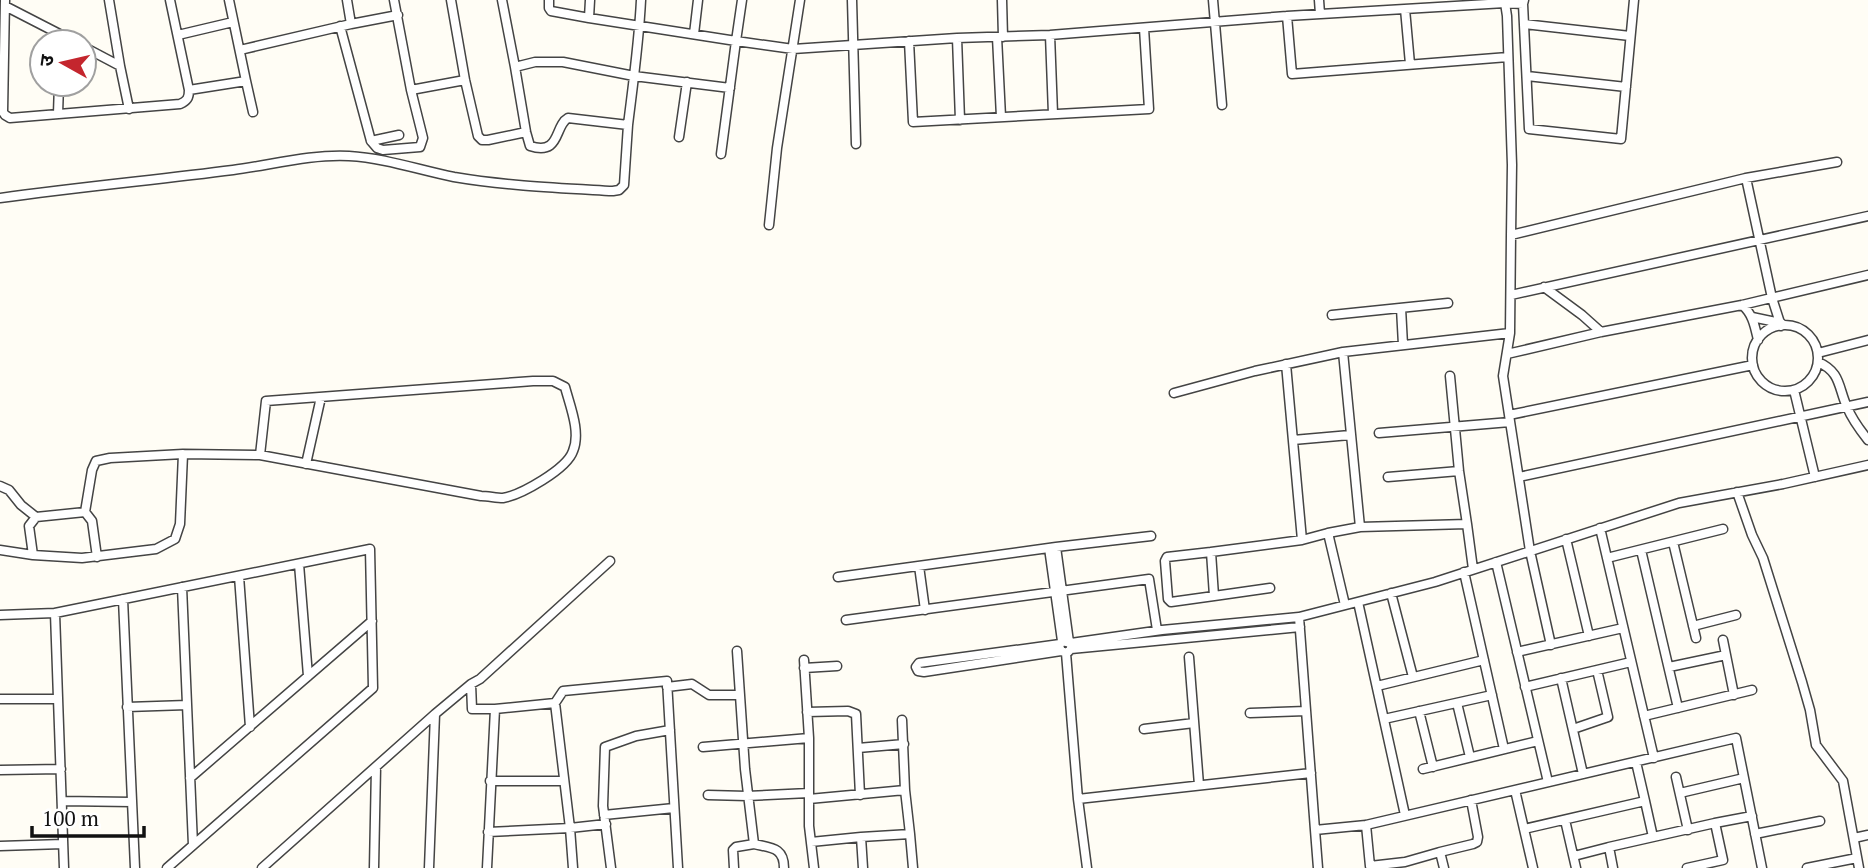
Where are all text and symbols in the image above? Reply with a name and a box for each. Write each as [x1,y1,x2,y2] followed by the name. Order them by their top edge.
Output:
[28,28,98,98] north arrow
[33,52,59,68] text: उ
[32,794,144,838] scale bar
[42,804,99,832] text: 100 m

